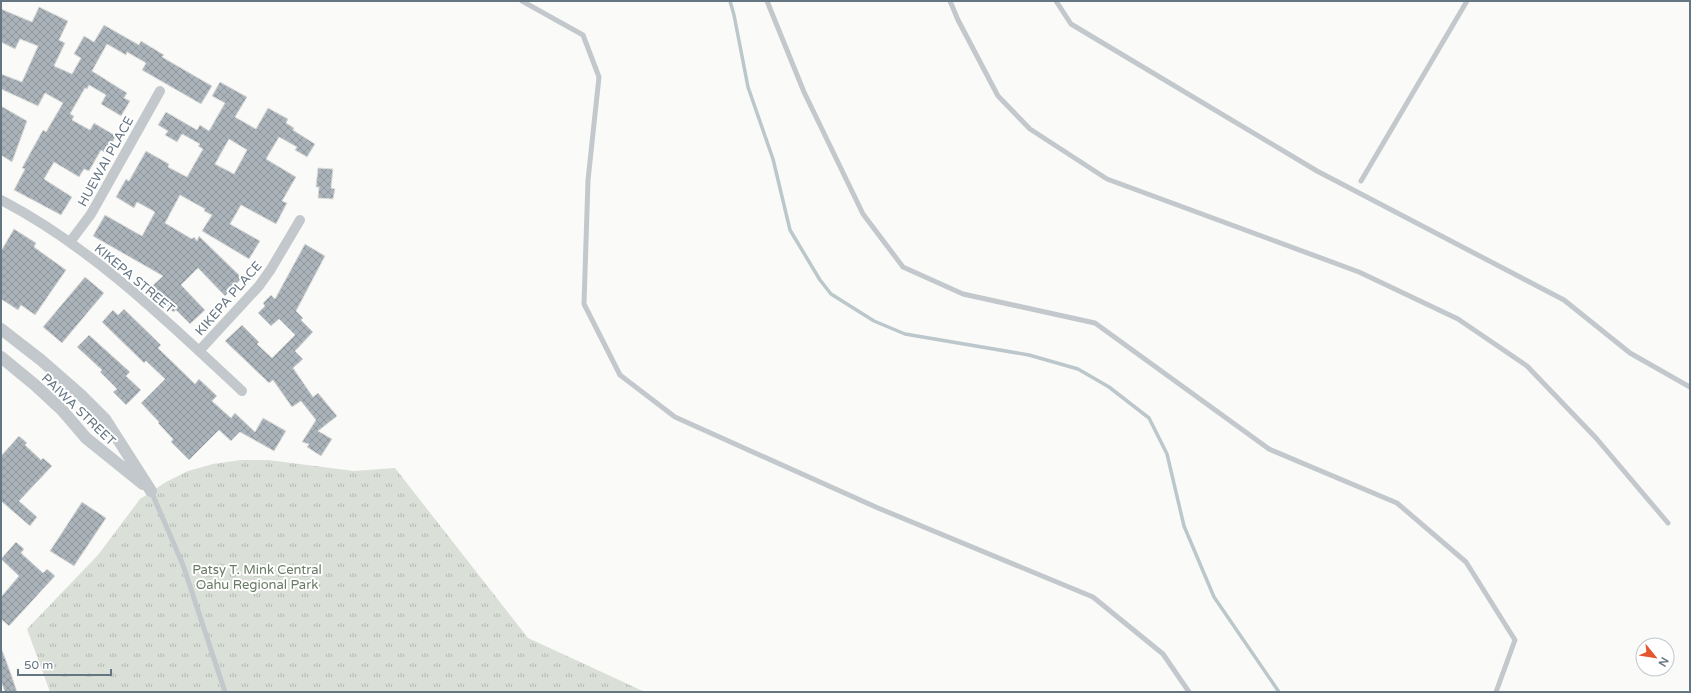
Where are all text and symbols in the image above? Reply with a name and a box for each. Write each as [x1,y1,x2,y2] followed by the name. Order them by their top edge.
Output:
[74,114,137,209] street label: HUEWAI PLACE
[91,241,178,317] street label: KIKEPA STREET
[192,258,265,339] street label: KIKEPA PLACE
[38,370,119,449] street label: PAIWA STREET
[192,562,322,593] park label: Patsy T. Mink Central Oahu Regional Park
[1635,637,1675,677] north arrow
[18,651,111,677] scale bar
[1655,655,1671,669] text: N
[24,658,53,672] text: 50 m

